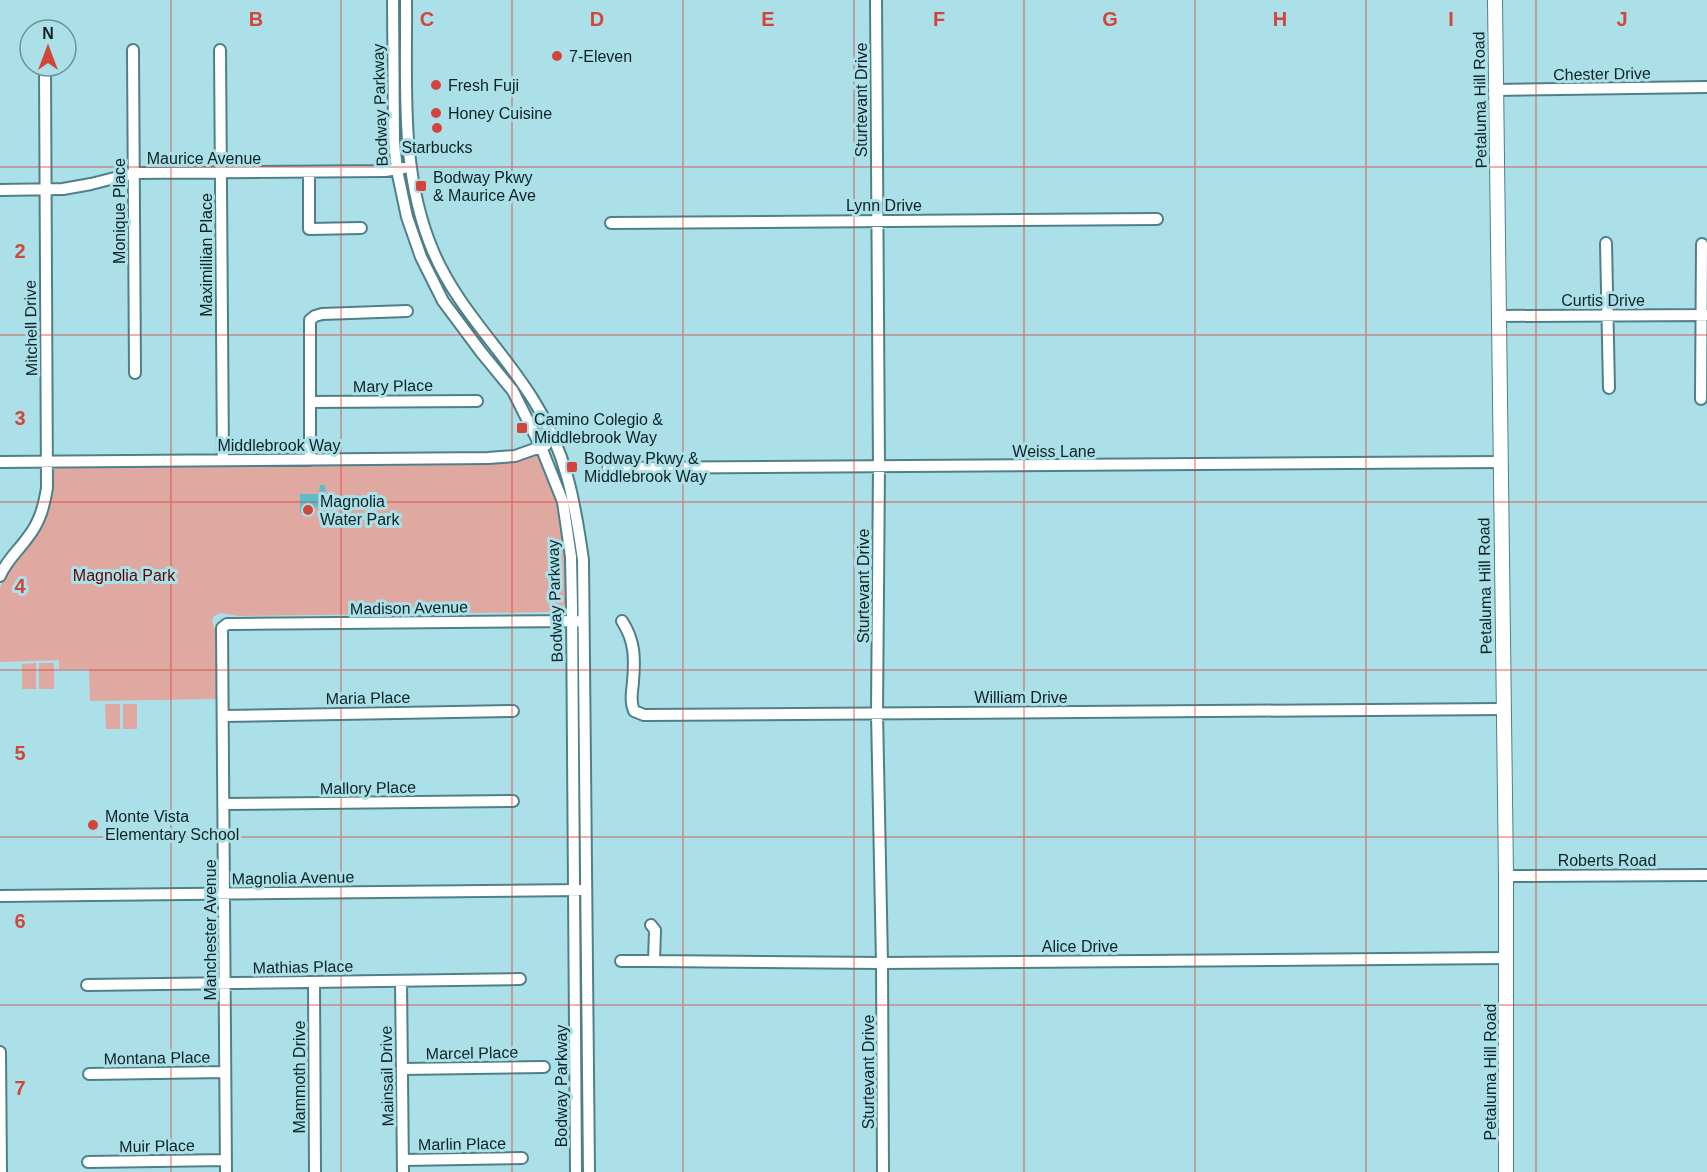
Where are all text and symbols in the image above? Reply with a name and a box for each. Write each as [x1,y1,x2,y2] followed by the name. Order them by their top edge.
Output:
[249,8,263,30] text: B
[420,8,434,30] text: C
[590,8,604,30] text: D
[761,8,775,30] text: E
[933,8,945,30] text: F
[1102,8,1118,30] text: G
[1273,8,1287,30] text: H
[1448,8,1454,30] text: I
[1616,8,1628,30] text: J
[18,18,78,78] north arrow
[42,25,54,42] text: N
[1470,31,1490,169] street label: Petaluma Hill Road
[369,43,391,167] street label: Bodway Parkway
[853,43,870,157] street label: Sturtevant Drive
[569,48,632,65] place label: 7-Eleven
[550,49,564,63] marker: 7-Eleven
[1553,65,1651,83] street label: Chester Drive
[448,77,519,94] place label: Fresh Fuji
[429,78,443,92] marker: Fresh Fuji
[448,105,552,122] place label: Honey Cuisine
[429,106,443,120] marker: Honey Cuisine
[430,121,444,135] marker: Starbucks
[401,139,473,156] place label: Starbucks
[147,150,261,167] street label: Maurice Avenue
[111,158,128,264] street label: Monique Place
[433,169,536,204] place label: Bodway Pkwy & Maurice Ave
[414,179,428,193] marker: Bodway Pkwy & Maurice Ave
[198,193,215,317] street label: Maximillian Place
[846,197,922,214] street label: Lynn Drive
[14,240,26,262] text: 2
[22,280,40,376] street label: Mitchell Drive
[1561,292,1645,309] street label: Curtis Drive
[353,377,433,395] street label: Mary Place
[14,407,26,429] text: 3
[534,411,663,446] place label: Camino Colegio & Middlebrook Way
[515,421,529,435] marker: Camino Colegio & Middlebrook Way
[217,437,341,454] street label: Middlebrook Way
[1012,443,1096,460] street label: Weiss Lane
[584,450,707,485] place label: Bodway Pkwy & Middlebrook Way
[565,460,579,474] marker: Bodway Pkwy & Middlebrook Way
[320,493,400,528] place label: Magnolia Water Park
[301,503,315,517] marker: Magnolia Water Park
[1475,517,1495,655] street label: Petaluma Hill Road
[855,529,872,643] street label: Sturtevant Drive
[544,539,566,663] street label: Bodway Parkway
[73,567,176,584] park label: Magnolia Park
[14,575,26,597] text: 4
[350,598,468,618] street label: Madison Avenue
[326,689,410,707] street label: Maria Place
[974,689,1068,706] street label: William Drive
[14,742,26,764] text: 5
[320,779,416,797] street label: Mallory Place
[105,808,239,843] place label: Monte Vista Elementary School
[86,818,100,832] marker: Monte Vista Elementary School
[1558,852,1656,869] street label: Roberts Road
[202,859,219,1001] street label: Manchester Avenue
[232,868,354,888] street label: Magnolia Avenue
[14,910,26,932] text: 6
[1042,938,1118,955] street label: Alice Drive
[253,958,353,976] street label: Mathias Place
[1482,1004,1499,1140] street label: Petaluma Hill Road
[860,1015,877,1129] street label: Sturtevant Drive
[291,1020,308,1133] street label: Mammoth Drive
[553,1025,570,1147] street label: Bodway Parkway
[378,1026,396,1126] street label: Mainsail Drive
[426,1044,518,1062] street label: Marcel Place
[103,1049,211,1067] street label: Montana Place
[14,1077,26,1099] text: 7
[418,1135,506,1153] street label: Marlin Place
[119,1137,195,1155] street label: Muir Place

